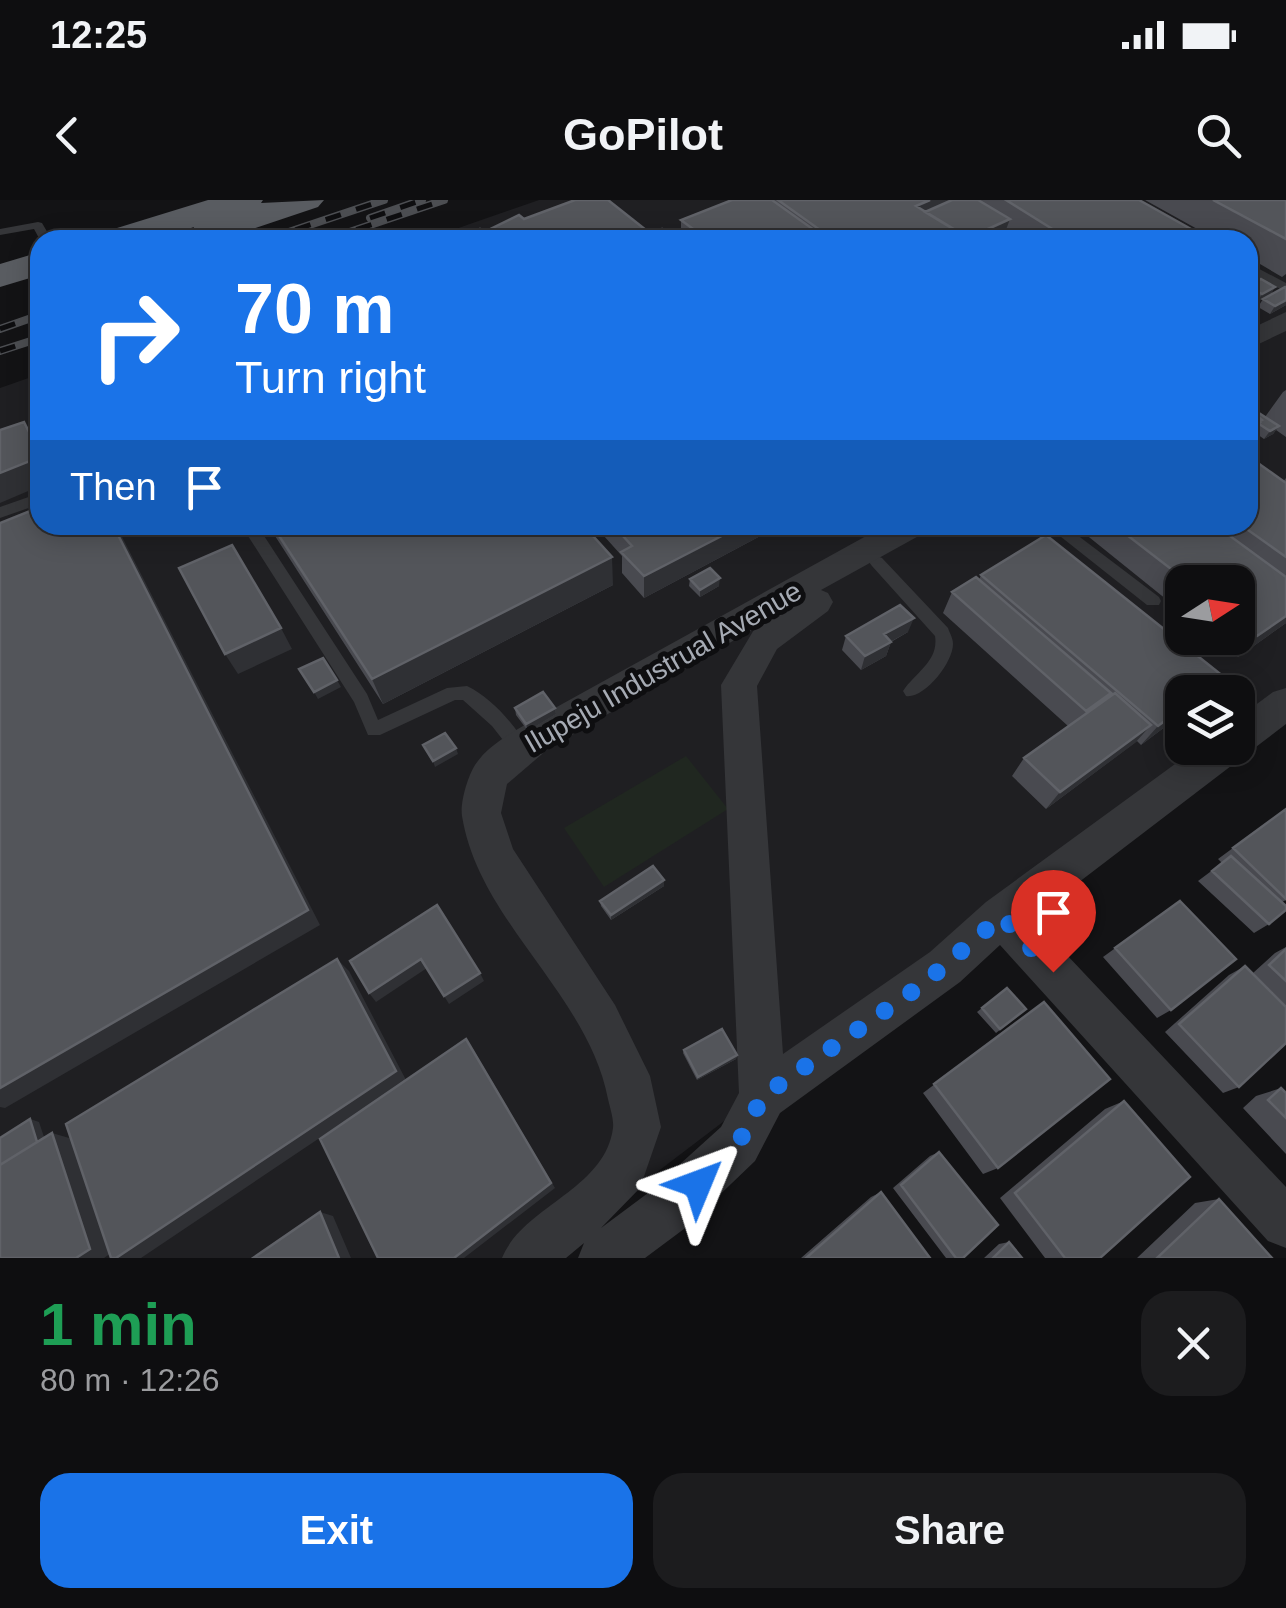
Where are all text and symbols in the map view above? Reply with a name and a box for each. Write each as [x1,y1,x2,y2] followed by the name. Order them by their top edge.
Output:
[50,14,147,56] text: 12:25
[40,108,95,163] icon: back
[1191,108,1246,163] icon: search
[563,109,723,160] text: GoPilot
[70,270,200,400] icon: right
[235,270,395,348] text: 70 m
[235,352,426,403] text: Turn right
[177,460,232,515] icon: arrive
[70,466,157,508] text: Then
[1165,565,1255,655] north arrow
[1165,565,1255,765] map controls
[519,575,807,759] street label: Ilupeju Industrual Avenue
[1165,675,1255,765] button: layers
[1011,870,1096,973] pin
[1026,885,1081,940] icon: arrive
[646,1132,750,1236] position arrow
[40,1291,197,1358] text: 1 min
[1141,1291,1246,1396] button: close
[40,1362,220,1398] text: 80 m · 12:26
[40,1473,633,1588] button: Exit
[653,1473,1246,1588] button: Share

